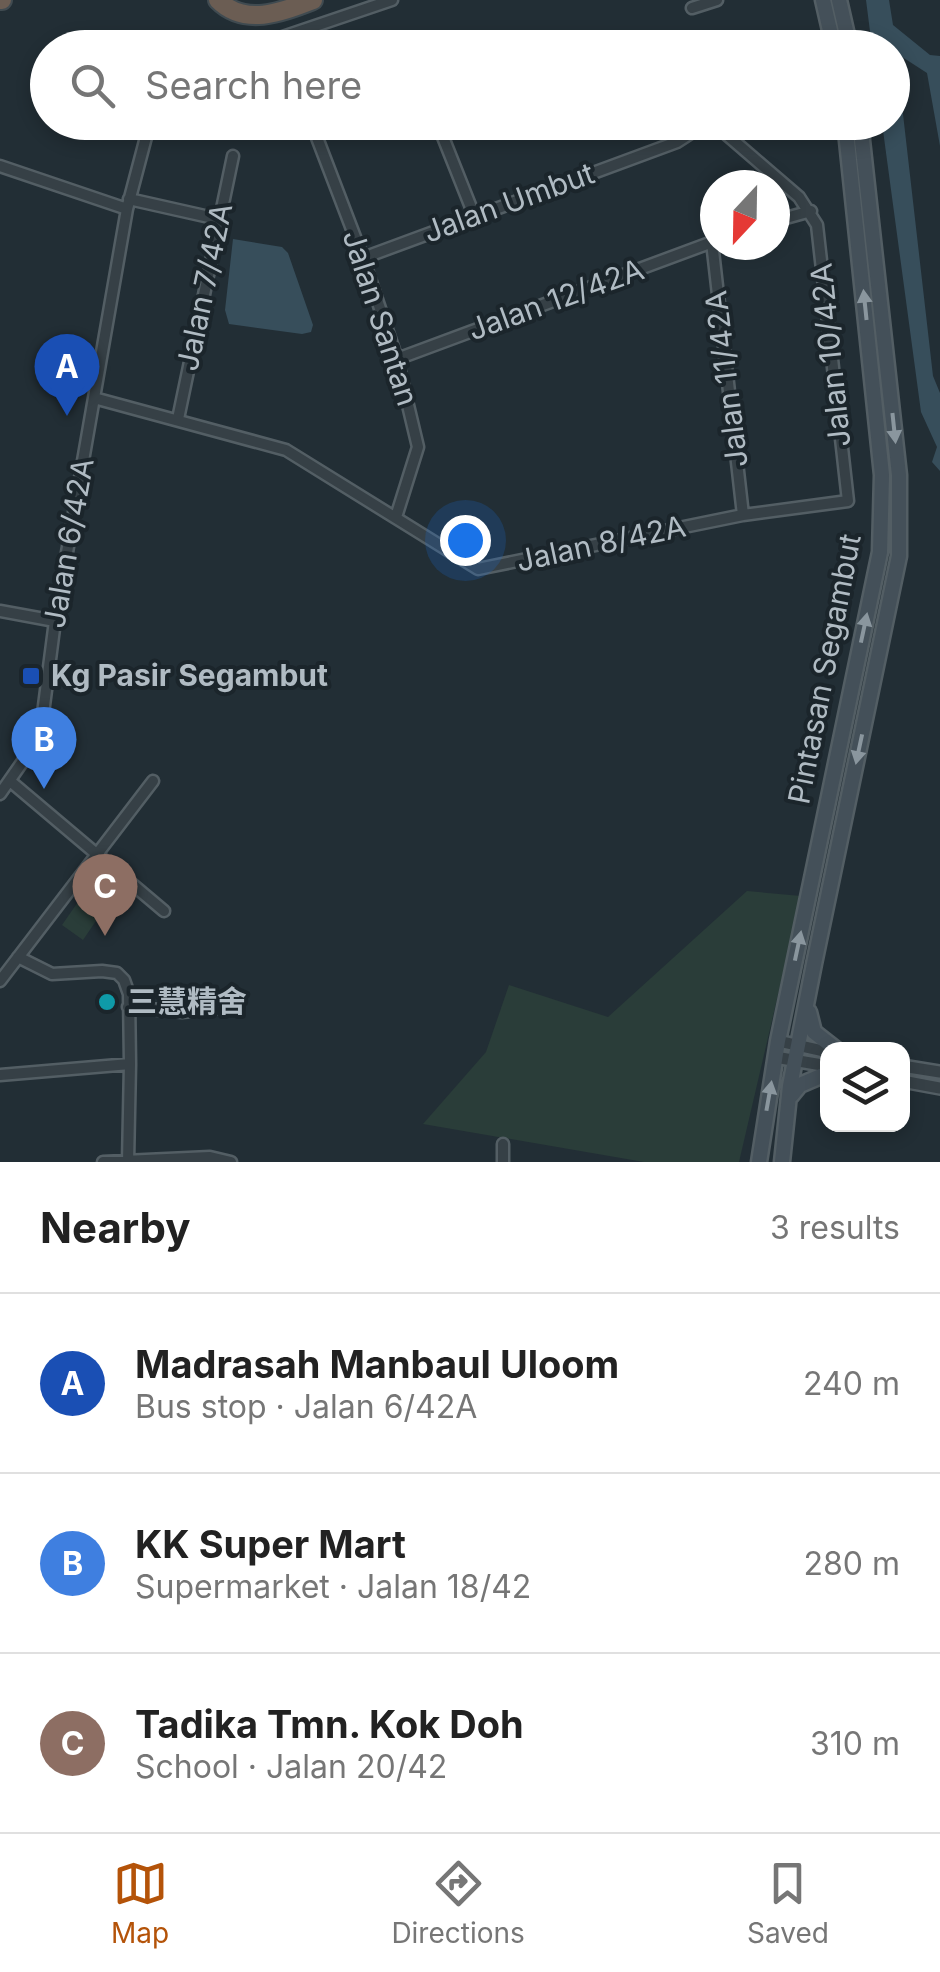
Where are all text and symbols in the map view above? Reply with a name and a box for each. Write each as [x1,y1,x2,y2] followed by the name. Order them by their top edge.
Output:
[30,30,910,140] search box
[65,58,120,113] icon: search
[145,62,362,108] text: Search here
[419,155,599,250] street label: Jalan Umbut
[700,170,790,260] north arrow
[169,200,239,374] street label: Jalan 7/42A
[336,225,426,410] street label: Jalan Santan
[463,251,648,347] street label: Jalan 12/42A
[802,261,858,449] street label: Jalan 10/42A
[697,289,755,470] street label: Jalan 11/42A
[857,289,873,321] one-way arrow
[34,334,100,416] pin: A
[886,413,902,444] one-way arrow
[35,455,101,631] street label: Jalan 6/42A
[513,508,689,579] street label: Jalan 8/42A
[440,515,491,566] your location
[780,531,868,807] street label: Pintasan Segambut
[856,612,872,643] one-way arrow
[51,657,328,693] place label: Kg Pasir Segambut
[20,665,42,687] marker: Kg Pasir Segambut
[12,706,76,789] pin: B
[851,733,867,764] one-way arrow
[72,854,138,936] pin: C
[791,930,807,961] one-way arrow
[127,983,247,1019] place label: 三慧精舍
[96,991,118,1013] marker: 三慧精舍
[820,1042,910,1132] map controls
[820,1042,910,1132] button: layers
[762,1079,777,1111] one-way arrow
[40,1202,191,1253] text: Nearby
[770,1208,900,1247] text: 3 results
[135,1341,619,1387] text: Madrasah Manbaul Uloom
[61,1364,84,1403] text: A
[803,1364,900,1403] text: 240 m
[135,1387,477,1426] text: Bus stop · Jalan 6/42A
[135,1521,406,1567] text: KK Super Mart
[62,1544,83,1583] text: B
[803,1544,900,1583] text: 280 m
[135,1567,531,1606] text: Supermarket · Jalan 18/42
[135,1701,524,1747] text: Tadika Tmn. Kok Doh
[61,1724,84,1763] text: C
[810,1724,900,1763] text: 310 m
[135,1747,447,1786] text: School · Jalan 20/42
[111,1856,169,1950] tab: Map
[391,1856,525,1950] tab: Directions
[747,1856,829,1950] tab: Saved

